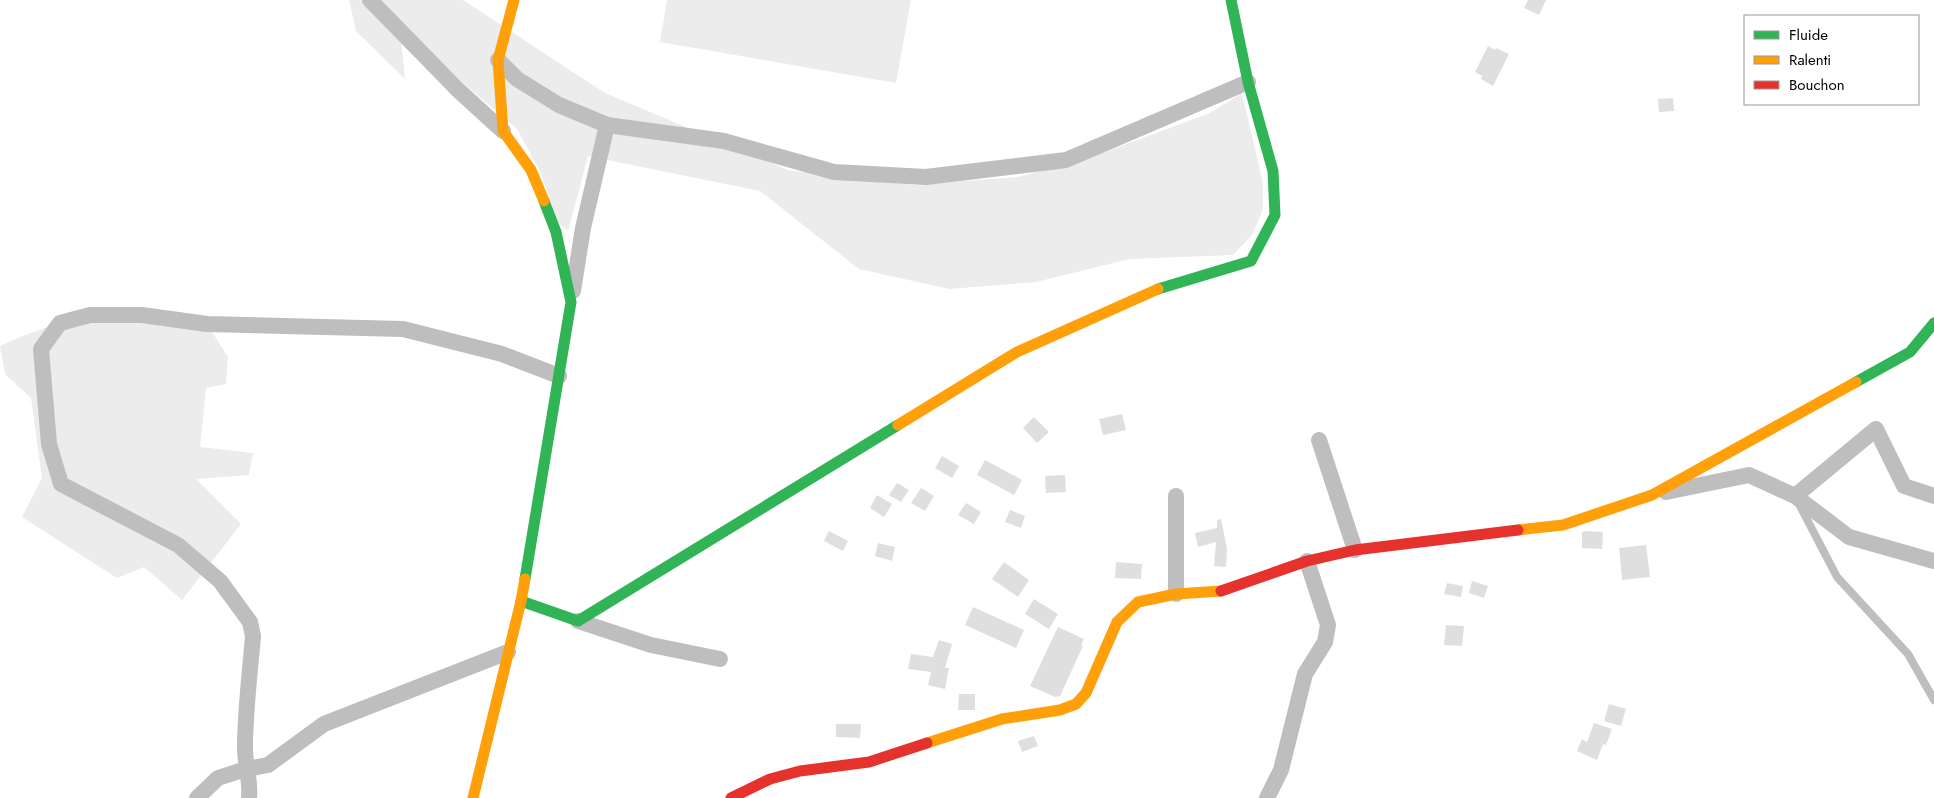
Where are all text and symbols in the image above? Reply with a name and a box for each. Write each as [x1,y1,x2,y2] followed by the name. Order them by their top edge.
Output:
[1744,15,1919,105] legend
[1789,24,1828,46] text: Fluide
[1789,49,1831,71] text: Ralenti
[1789,74,1845,96] text: Bouchon

